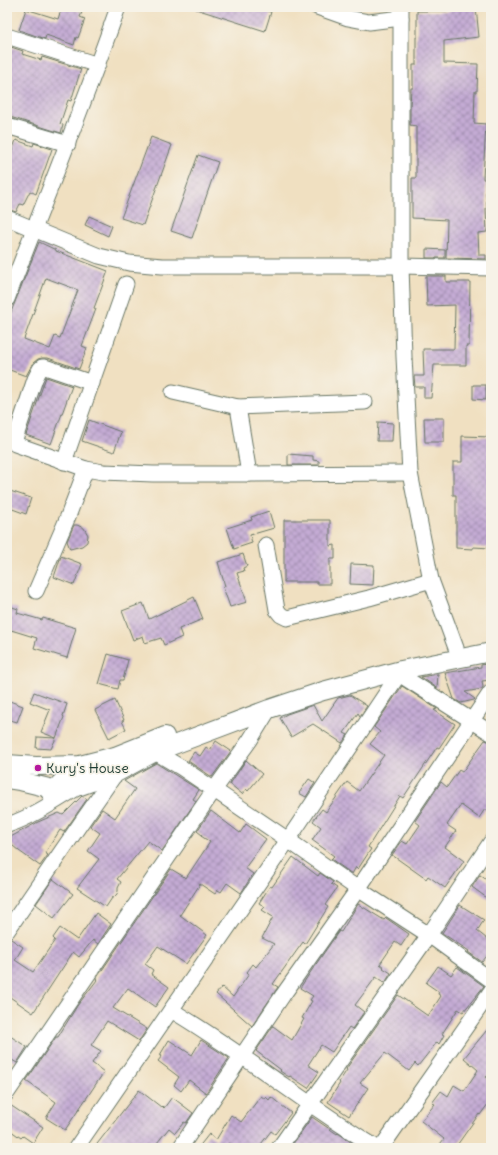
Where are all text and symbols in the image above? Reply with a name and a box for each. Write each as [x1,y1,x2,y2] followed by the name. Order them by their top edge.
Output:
[46,759,129,777] place label: Kury's House
[33,763,43,773] marker: Kury's House

